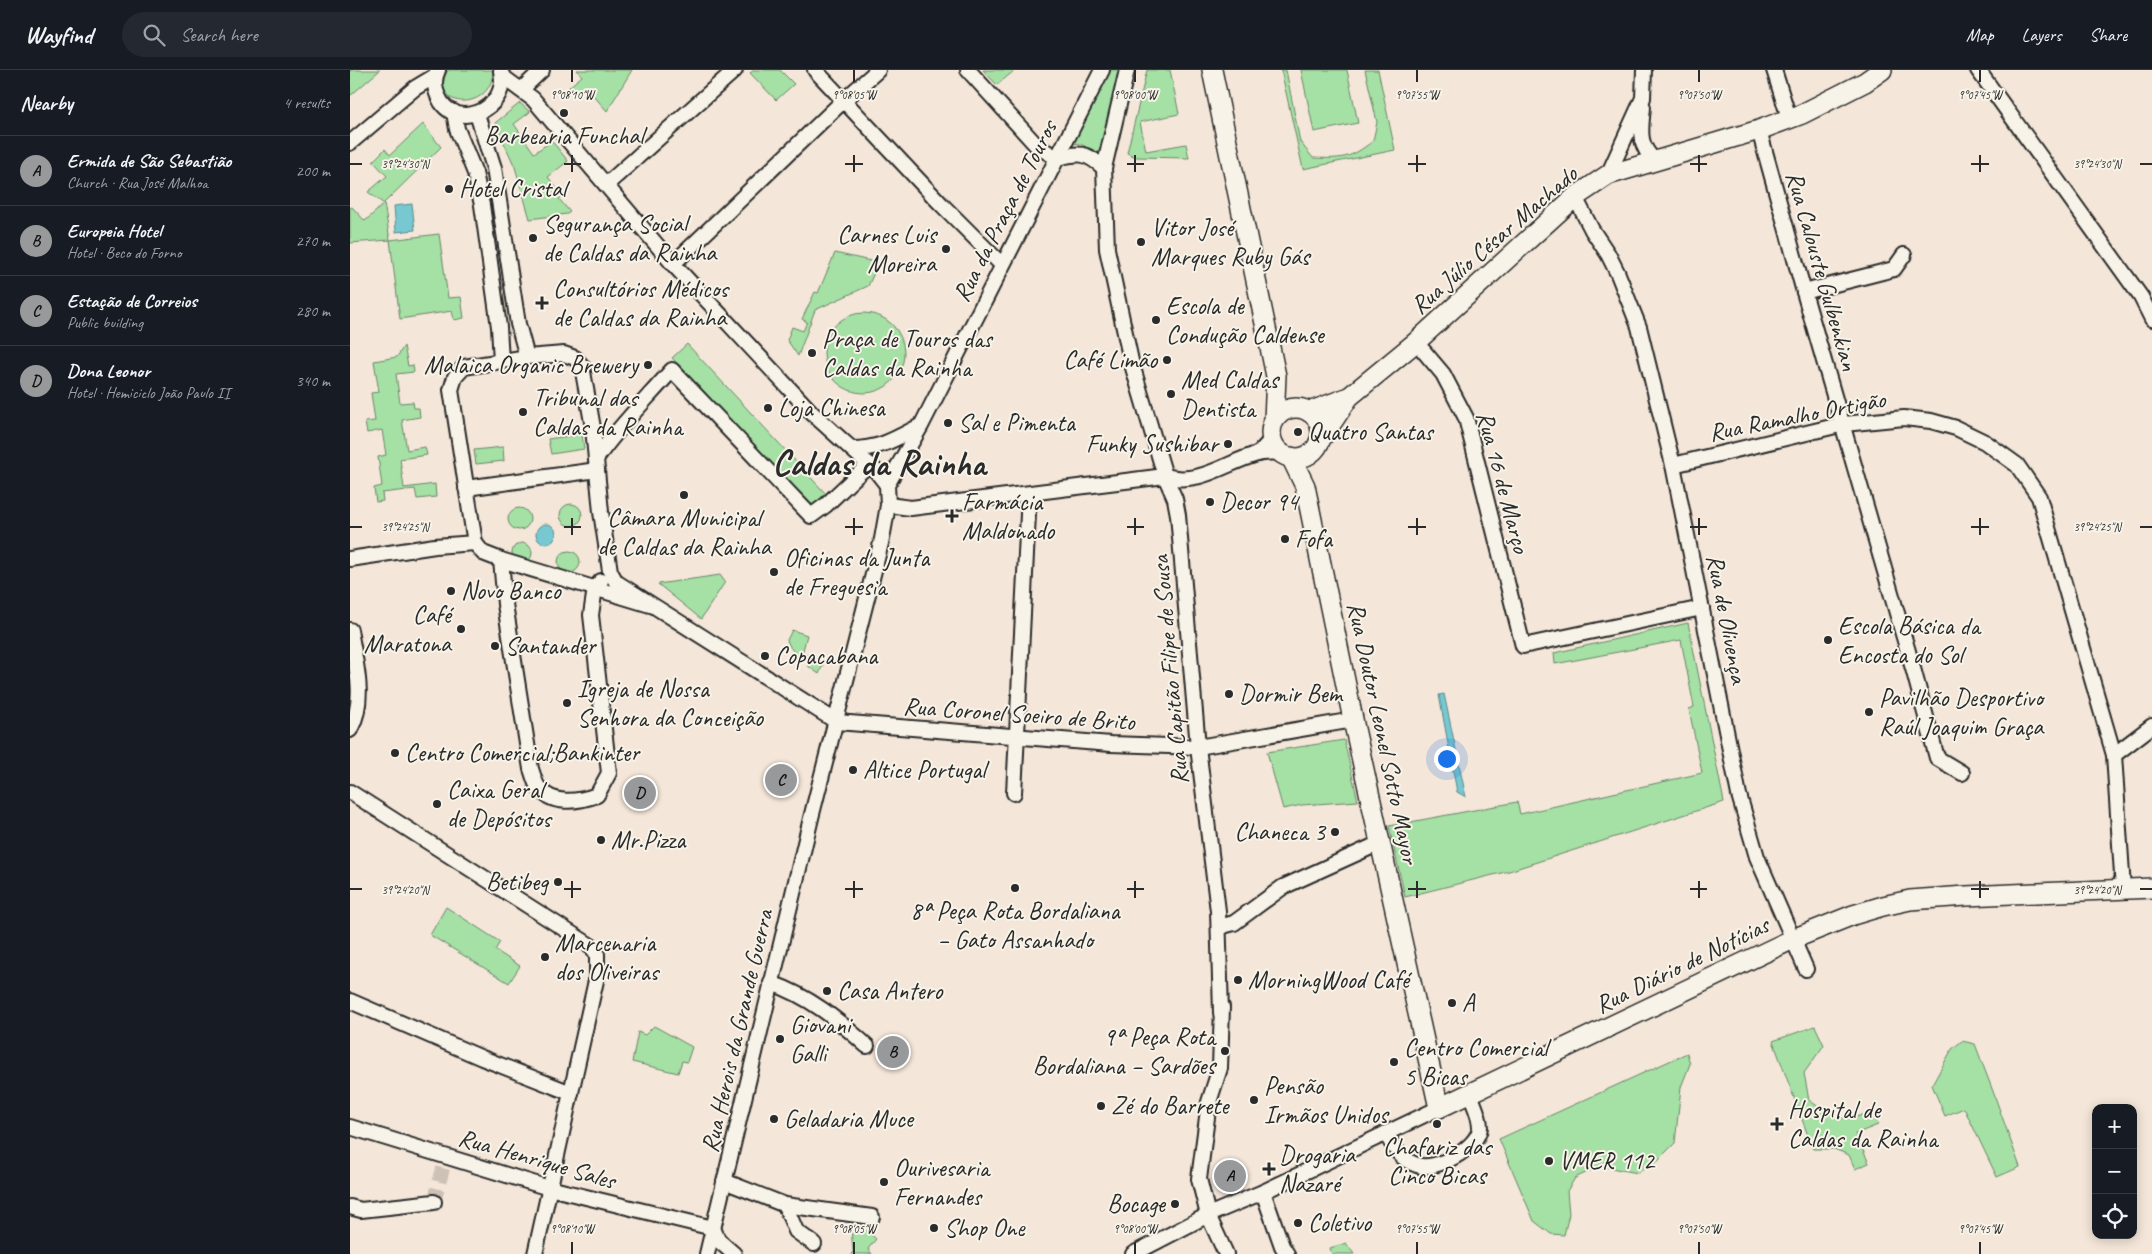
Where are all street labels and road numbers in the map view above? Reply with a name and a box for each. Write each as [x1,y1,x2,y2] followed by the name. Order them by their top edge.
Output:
[945,113,1066,307] street label: Rua da Praça de Touros
[1404,158,1585,321] street label: Rua Júlio César Machado
[1778,168,1866,375] street label: Rua Calouste Gulbenkian
[1706,383,1889,449] street label: Rua Ramalho Ortigão
[1469,408,1538,557] street label: Rua 16 de Março
[1144,552,1196,786] street label: Rua Capitão Filipe de Sousa
[1699,552,1756,688] street label: Rua de Olivença
[1340,599,1427,869] street label: Rua Doutor Leonel Sotto Mayor
[902,690,1137,738] street label: Rua Coronel Soeiro de Brito
[693,905,781,1156] street label: Rua Herois da Grande Guerra
[1590,908,1776,1021] street label: Rua Diário de Notícias
[455,1121,622,1197] street label: Rua Henrique Sales

